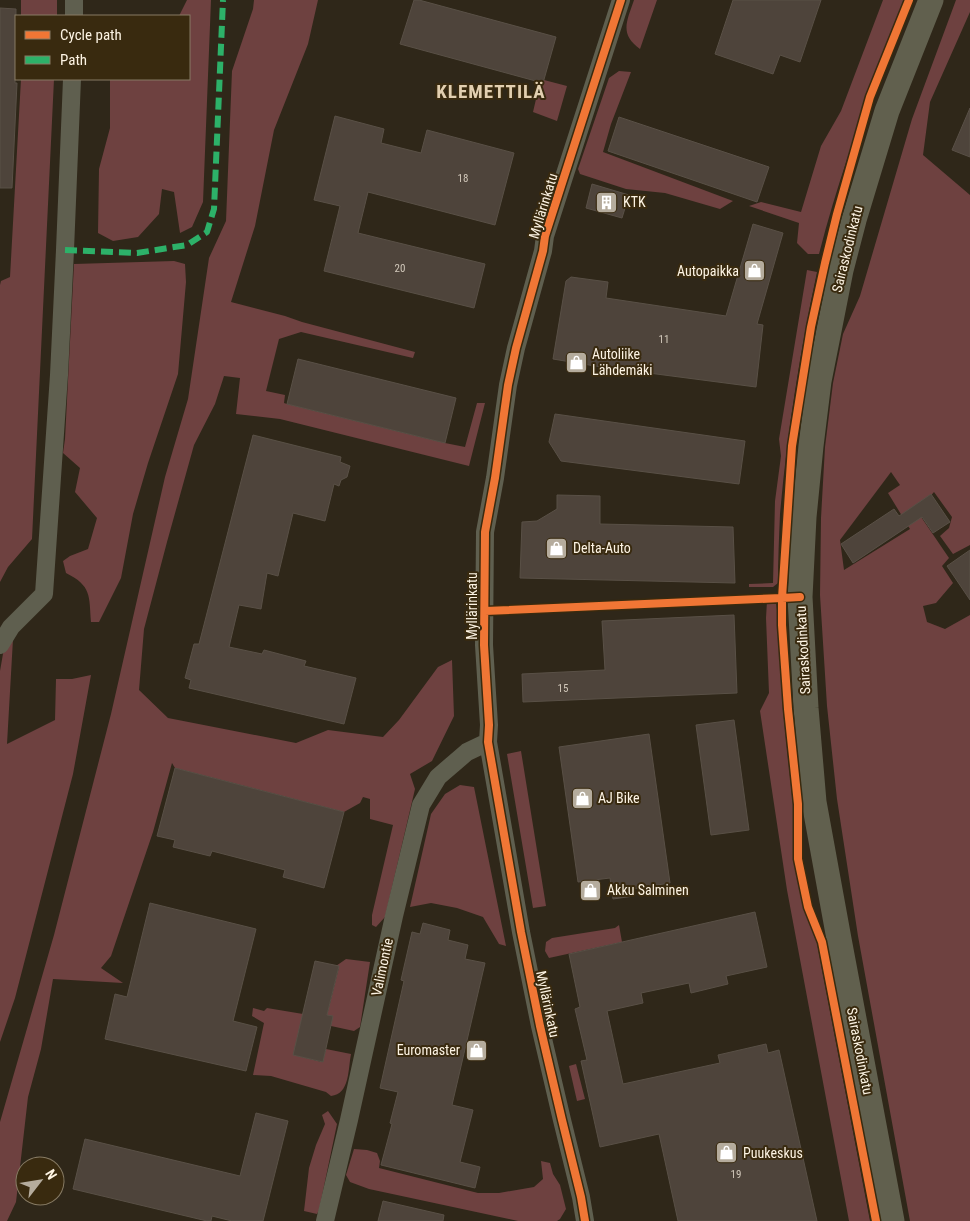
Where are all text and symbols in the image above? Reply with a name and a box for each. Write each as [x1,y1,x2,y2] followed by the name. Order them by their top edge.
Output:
[15,15,190,80] legend
[60,26,122,44] text: Cycle path
[60,51,87,69] text: Path
[436,80,546,103] district label: KLEMETTILÄ
[525,171,561,241] street label: Myllärinkatu
[458,172,468,185] house number: 18
[595,190,619,214] building icon: KTK
[623,194,646,210] place label: KTK
[829,204,865,294] street label: Sairaskodinkatu
[743,259,767,283] shop icon: Autopaikka
[395,262,405,275] house number: 20
[677,263,739,279] place label: Autopaikka
[659,333,669,346] house number: 11
[592,346,652,378] place label: Autoliike Lähdemäki
[564,350,588,374] shop icon: Autoliike Lähdemäki
[545,536,569,560] shop icon: Delta-Auto
[573,540,631,556] place label: Delta-Auto
[464,572,480,640] street label: Myllärinkatu
[793,605,813,695] street label: Sairaskodinkatu
[558,682,568,695] house number: 15
[570,786,594,810] shop icon: AJ Bike
[598,790,640,806] place label: AJ Bike
[579,878,603,902] shop icon: Akku Salminen
[607,882,689,898] place label: Akku Salminen
[368,936,396,997] street label: Valimontie
[533,969,563,1039] street label: Myllärinkatu
[844,1006,876,1096] street label: Sairaskodinkatu
[464,1038,488,1062] shop icon: Euromaster
[397,1042,460,1058] place label: Euromaster
[715,1141,739,1165] shop icon: Puukeskus
[743,1145,803,1161] place label: Puukeskus
[15,1156,65,1206] north arrow
[42,1167,60,1182] text: N
[731,1168,741,1181] house number: 19

